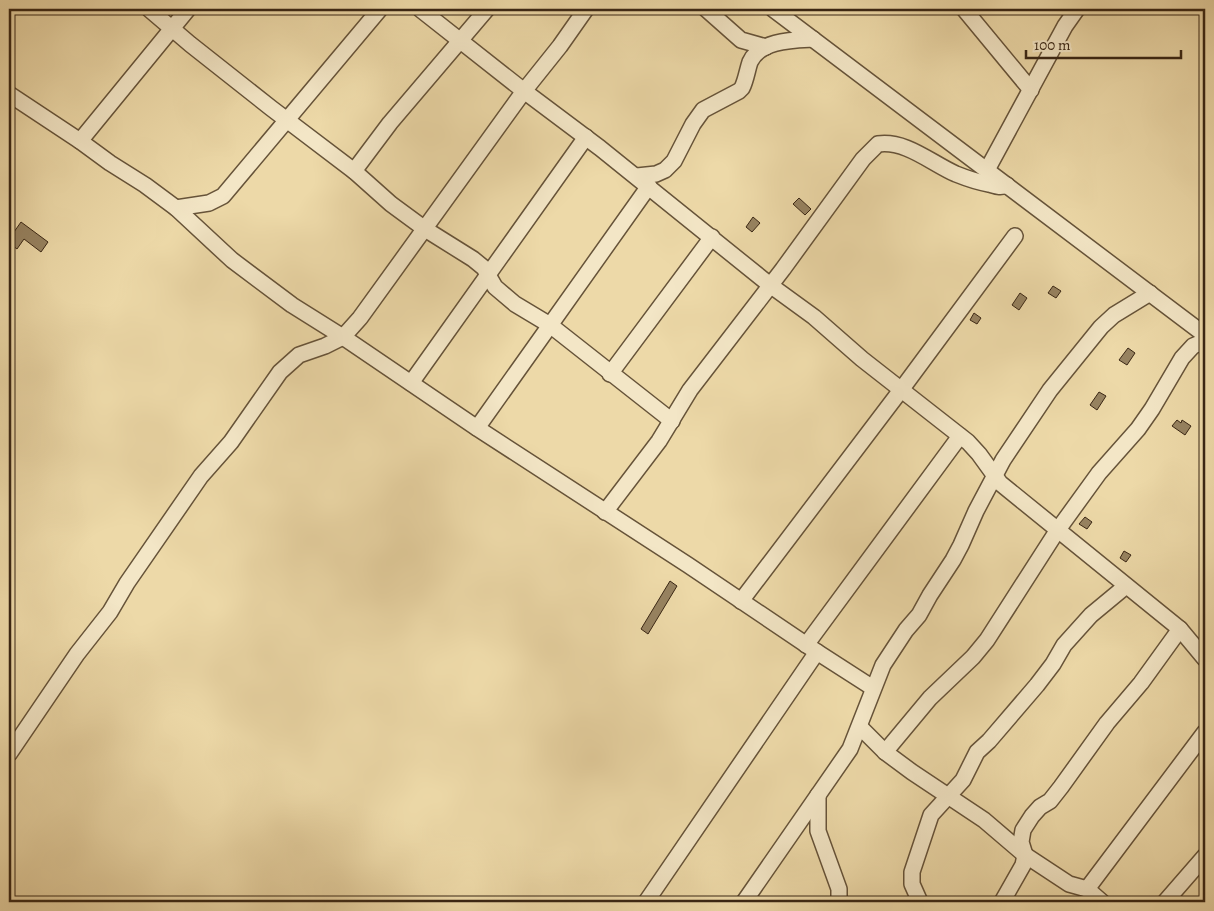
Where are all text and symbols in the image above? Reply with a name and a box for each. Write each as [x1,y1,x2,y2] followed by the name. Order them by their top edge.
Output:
[1026,28,1182,60] scale bar
[1034,35,1071,55] text: 100 m

